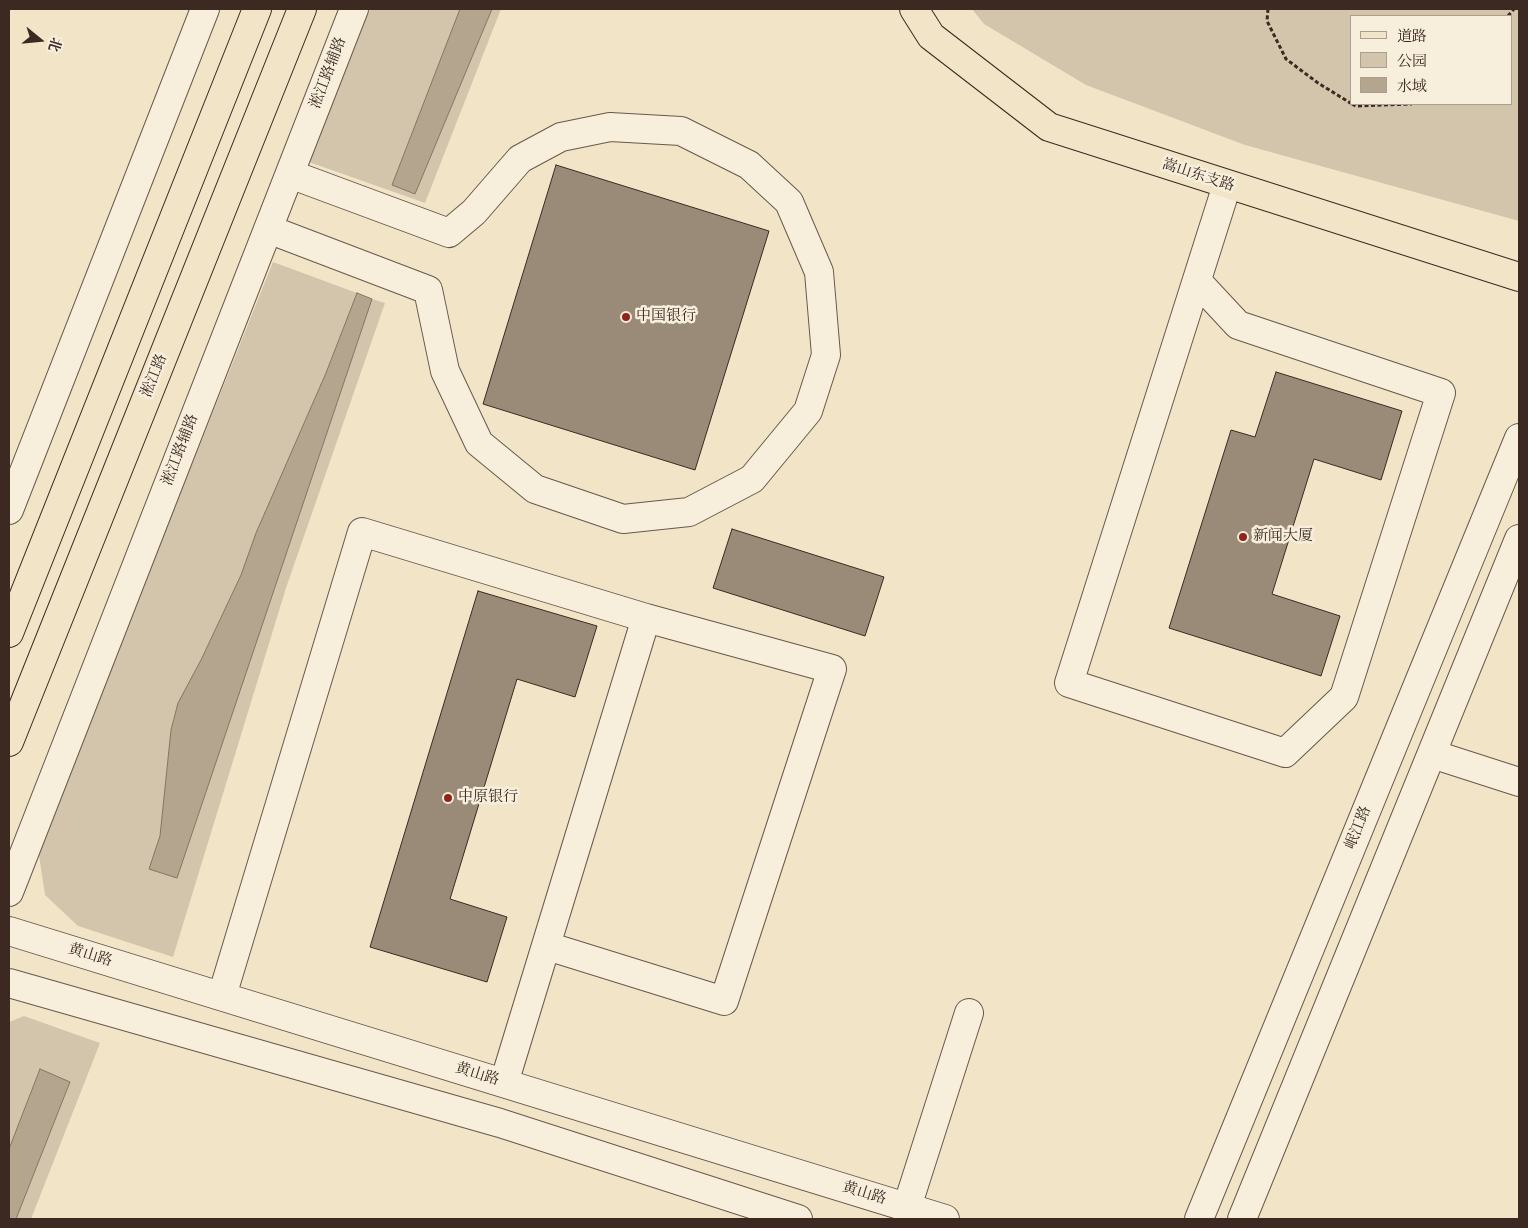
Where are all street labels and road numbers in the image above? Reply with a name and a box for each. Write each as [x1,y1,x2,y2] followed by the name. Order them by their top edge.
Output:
[307,35,351,111] street label: 淞江路辅路
[1160,156,1236,196] street label: 嵩山东支路
[138,352,172,400] street label: 淞江路
[159,412,203,488] street label: 淞江路辅路
[1342,804,1376,852] street label: 岷江路
[66,941,114,971] street label: 黄山路
[453,1060,501,1090] street label: 黄山路
[840,1179,888,1209] street label: 黄山路

